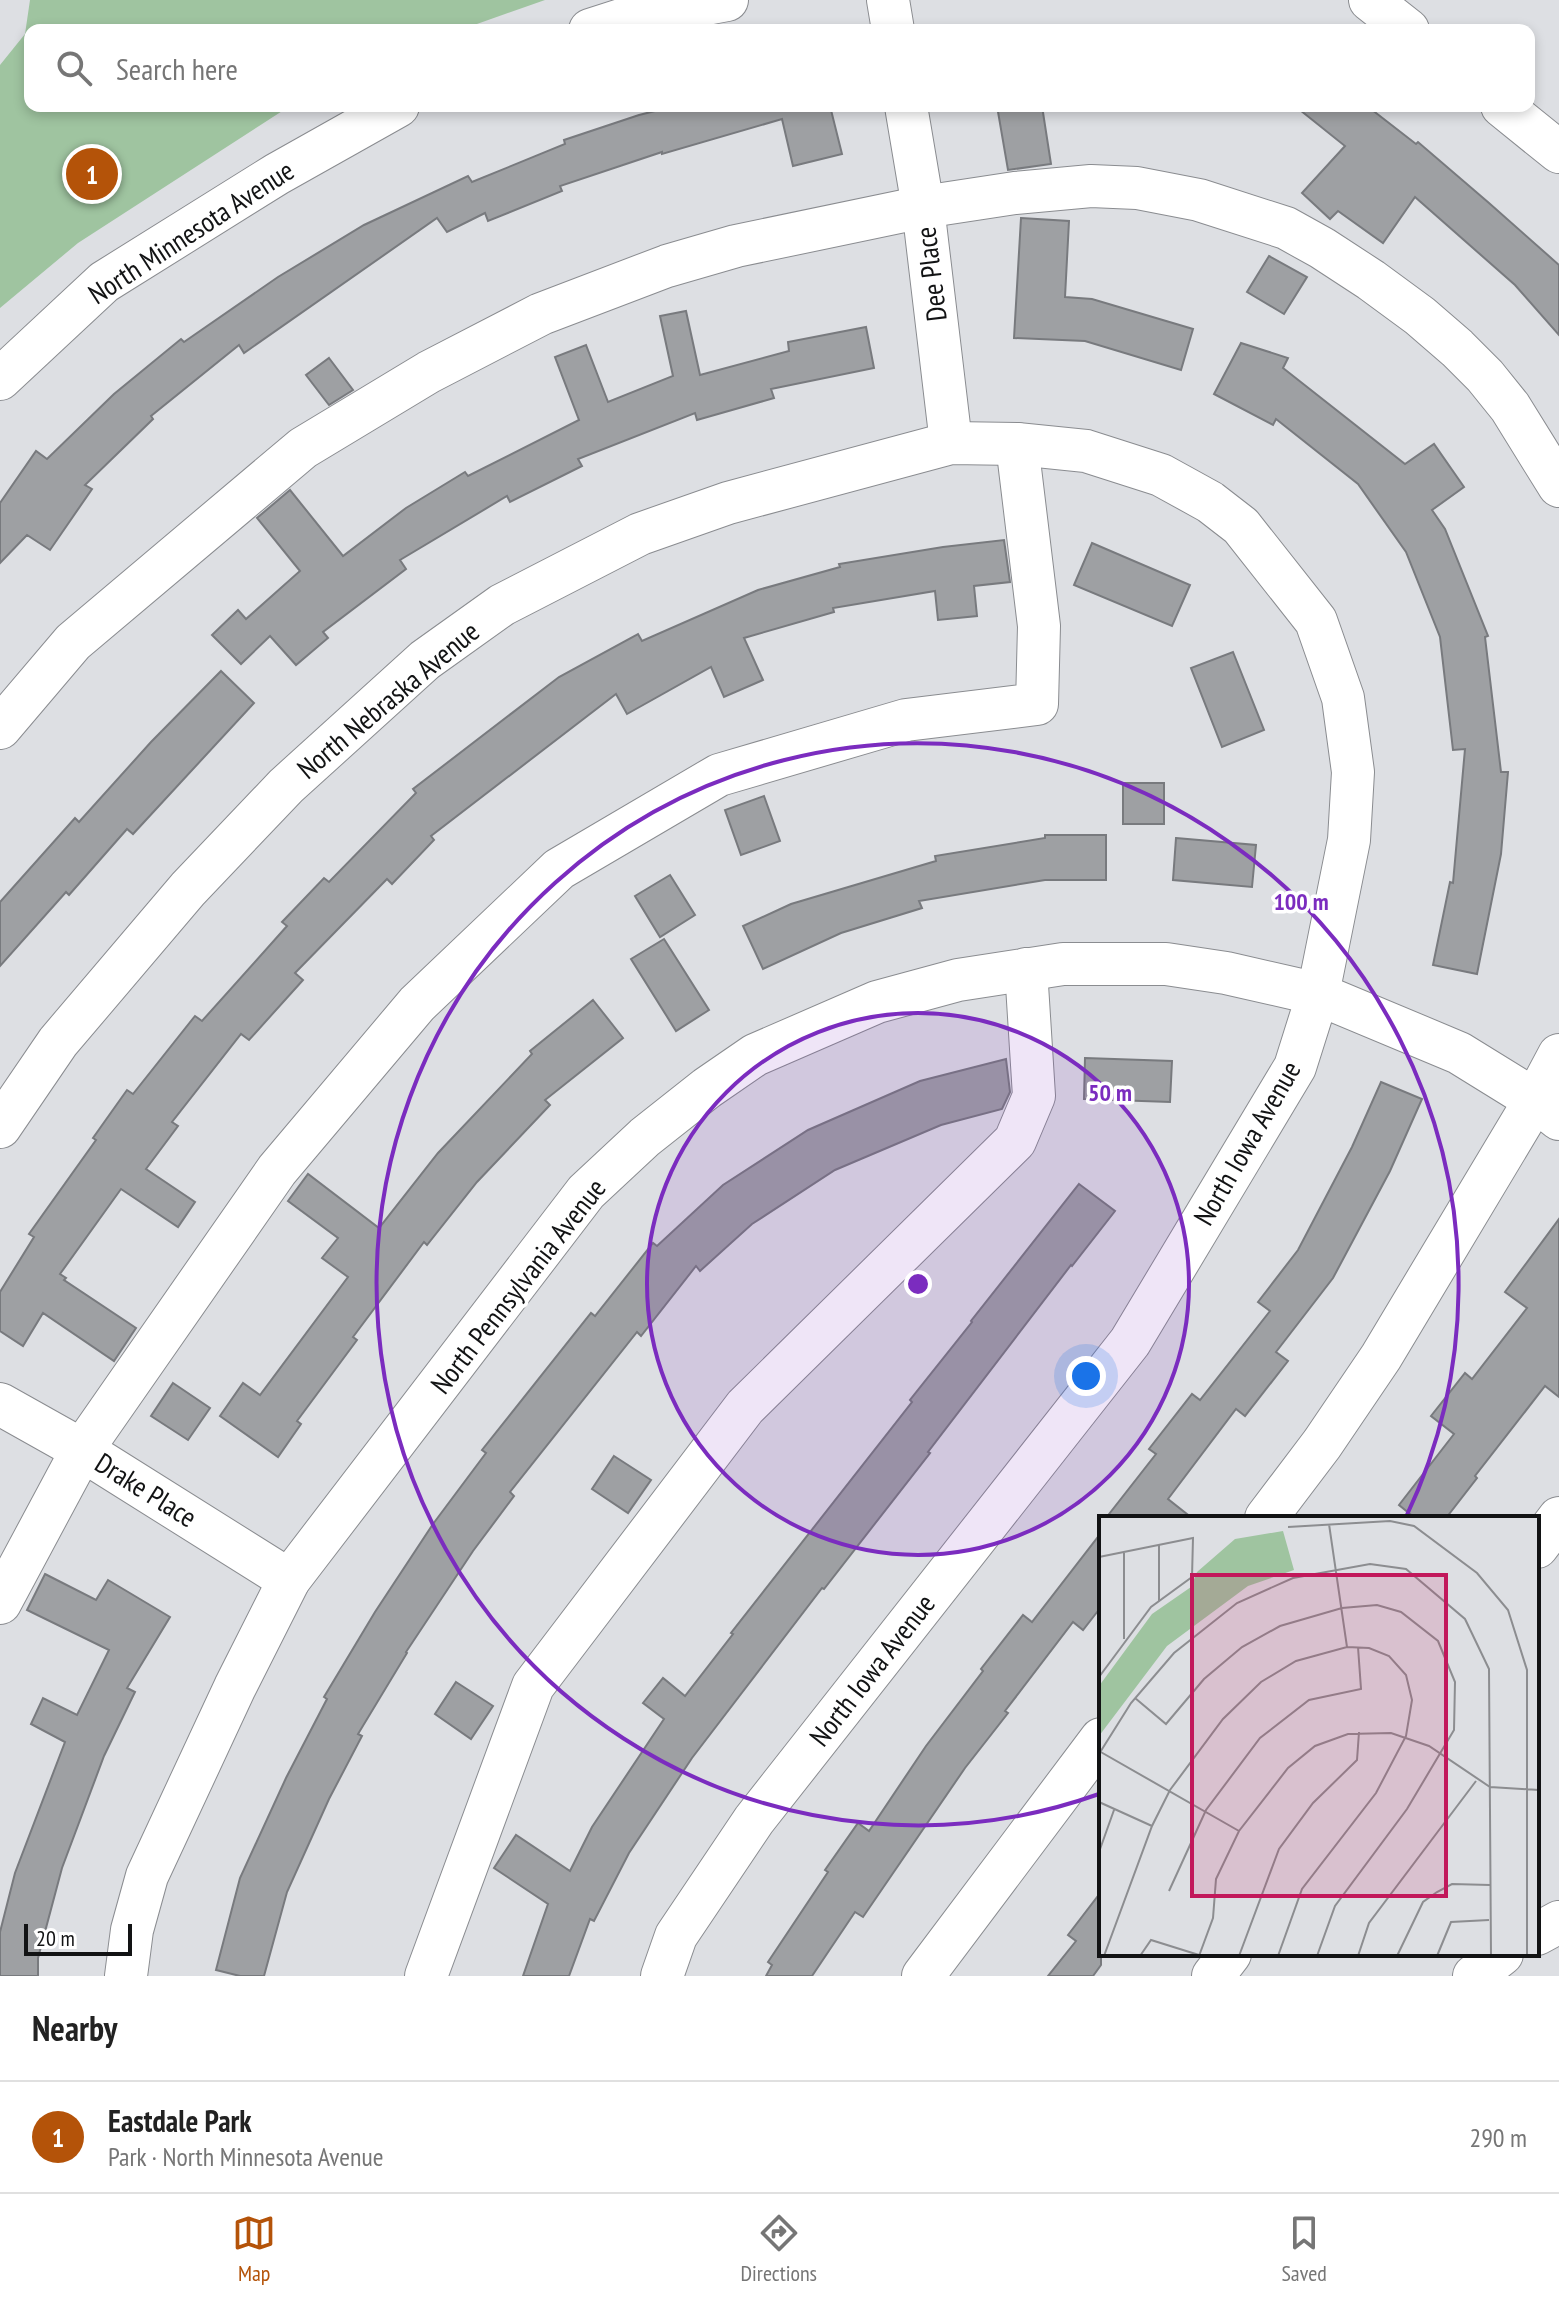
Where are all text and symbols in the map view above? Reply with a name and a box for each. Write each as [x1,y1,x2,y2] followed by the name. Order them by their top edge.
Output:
[24,24,1535,112] search box
[52,46,96,90] icon: search
[116,49,238,88] text: Search here
[66,144,118,204] pin: 1
[81,151,301,312] street label: North Minnesota Avenue
[906,225,955,323] street label: Dee Place
[289,613,486,787] street label: North Nebraska Avenue
[1273,886,1329,917] text: 100 m
[1185,1054,1308,1231] street label: North Iowa Avenue
[1088,1077,1132,1108] text: 50 m
[422,1170,613,1401] street label: North Pennsylvania Avenue
[904,1270,932,1298] centre of rings
[1066,1356,1106,1396] your location
[89,1444,204,1535] street label: Drake Place
[1099,1516,1539,1956] inset map
[801,1586,943,1753] street label: North Iowa Avenue
[24,1920,132,1956] scale bar
[36,1924,75,1952] text: 20 m
[32,2006,117,2050] text: Nearby
[108,2101,252,2140] text: Eastdale Park
[52,2121,64,2154] text: 1
[1469,2121,1527,2154] text: 290 m
[108,2140,384,2173] text: Park · North Minnesota Avenue
[232,2211,276,2287] tab: Map
[741,2211,817,2287] tab: Directions
[1281,2211,1327,2287] tab: Saved

